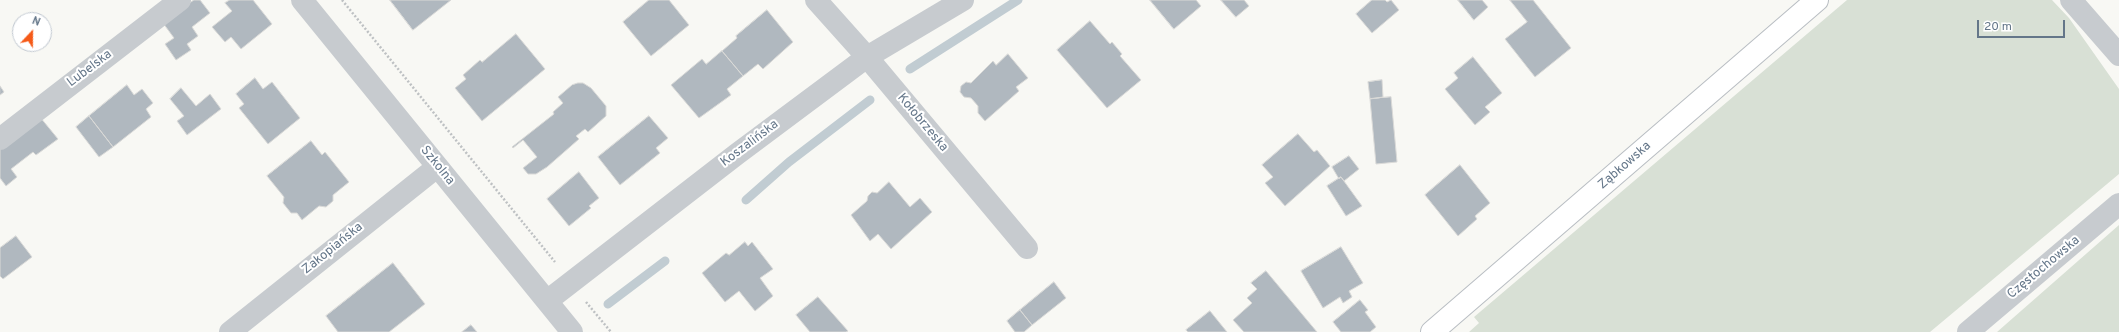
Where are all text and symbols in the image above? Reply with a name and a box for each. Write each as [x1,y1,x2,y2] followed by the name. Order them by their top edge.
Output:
[12,12,52,52] north arrow
[1979,12,2067,38] scale bar
[30,14,42,30] text: N
[1984,19,2012,35] text: 20 m
[65,47,115,91] street label: Lubelska
[893,91,951,155] street label: Kołobrzeska
[718,117,782,171] street label: Koszalińska
[1595,139,1655,193] street label: Ząbkowska
[417,143,457,189] street label: Szkolna
[300,220,366,278] street label: Zakopiańska
[2005,233,2083,303] street label: Częstochowska

